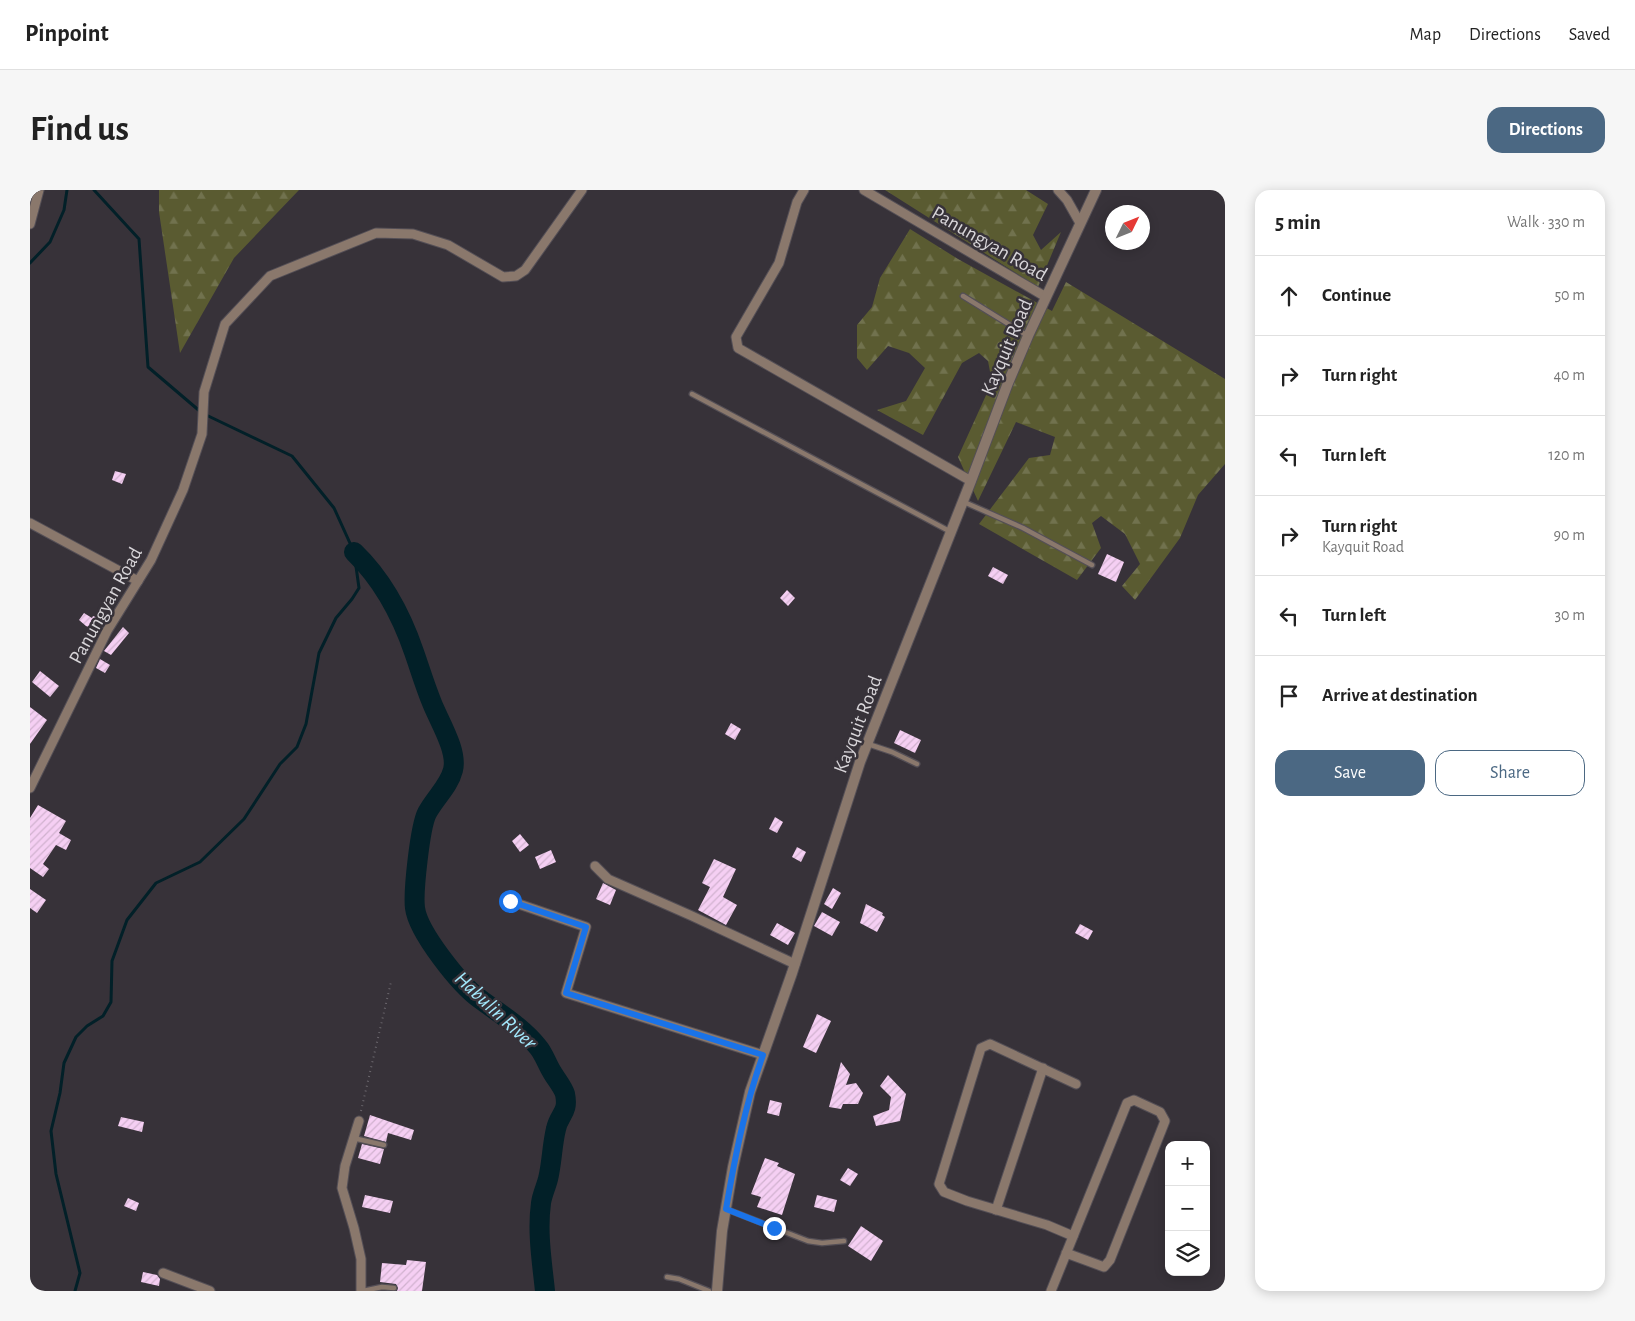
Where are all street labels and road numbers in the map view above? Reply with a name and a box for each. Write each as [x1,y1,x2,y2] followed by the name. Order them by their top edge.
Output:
[928,203,1051,285] street label: Panungyan Road
[978,296,1036,399] street label: Kayquit Road
[66,544,146,667] street label: Panungyan Road
[830,673,886,776] street label: Kayquit Road

